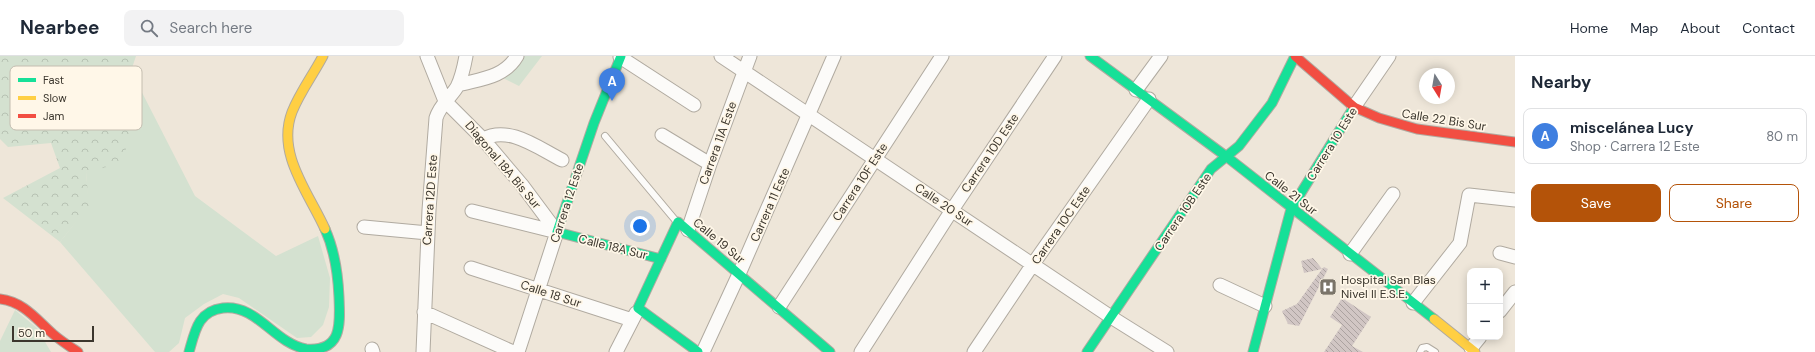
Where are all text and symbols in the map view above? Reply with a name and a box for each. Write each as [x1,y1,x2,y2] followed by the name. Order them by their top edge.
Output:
[124,10,404,46] search box
[20,15,100,40] text: Nearbee
[138,17,160,39] icon: search
[170,18,252,38] text: Search here
[1570,19,1608,37] text: Home
[1630,19,1658,37] text: Map
[1680,19,1720,37] text: About
[1742,19,1795,37] text: Contact
[10,66,142,130] legend
[599,68,625,101] pin: A
[1419,68,1455,104] north arrow
[1531,71,1591,93] text: Nearby
[43,73,64,87] text: Fast
[43,91,67,105] text: Slow
[696,99,741,187] street label: Carrera 11A Este
[1303,104,1361,184] street label: Carrera 10 Este
[1401,105,1488,135] street label: Calle 22 Bis Sur
[43,109,64,123] text: Jam
[958,110,1022,196] street label: Carrera 10D Este
[462,118,545,213] street label: Diagonal 18A Bis Sur
[1570,118,1694,138] text: miscelánea Lucy
[1540,128,1550,145] text: A
[1766,128,1798,145] text: 80 m
[1570,138,1700,155] text: Shop · Carrera 12 Este
[829,140,891,224] street label: Carrera 10F Este
[419,154,441,246] street label: Carrera 12D Este
[547,161,587,245] street label: Carrera 12 Este
[747,165,794,244] street label: Carrera 11 Este
[1261,167,1321,219] street label: Calle 21 Sur
[1151,170,1215,254] street label: Carrera 10B Este
[912,180,977,231] street label: Calle 20 Sur
[1028,182,1094,267] street label: Carrera 10C Este
[1531,184,1661,222] button: Save
[1669,184,1799,222] button: Share
[690,215,749,268] street label: Calle 19 Sur
[630,216,650,236] your location
[577,231,650,263] street label: Calle 18A Sur
[1467,268,1503,340] map controls
[1467,268,1503,304] button: +
[1341,272,1436,302] place label: Hospital San Blas Nivel II E.S.E.
[519,277,584,312] street label: Calle 18 Sur
[1318,277,1338,297] hospital icon: Hospital San Blas Nivel II E.S.E.
[1467,304,1503,340] button: −
[12,324,94,343] scale bar
[18,326,45,340] text: 50 m

